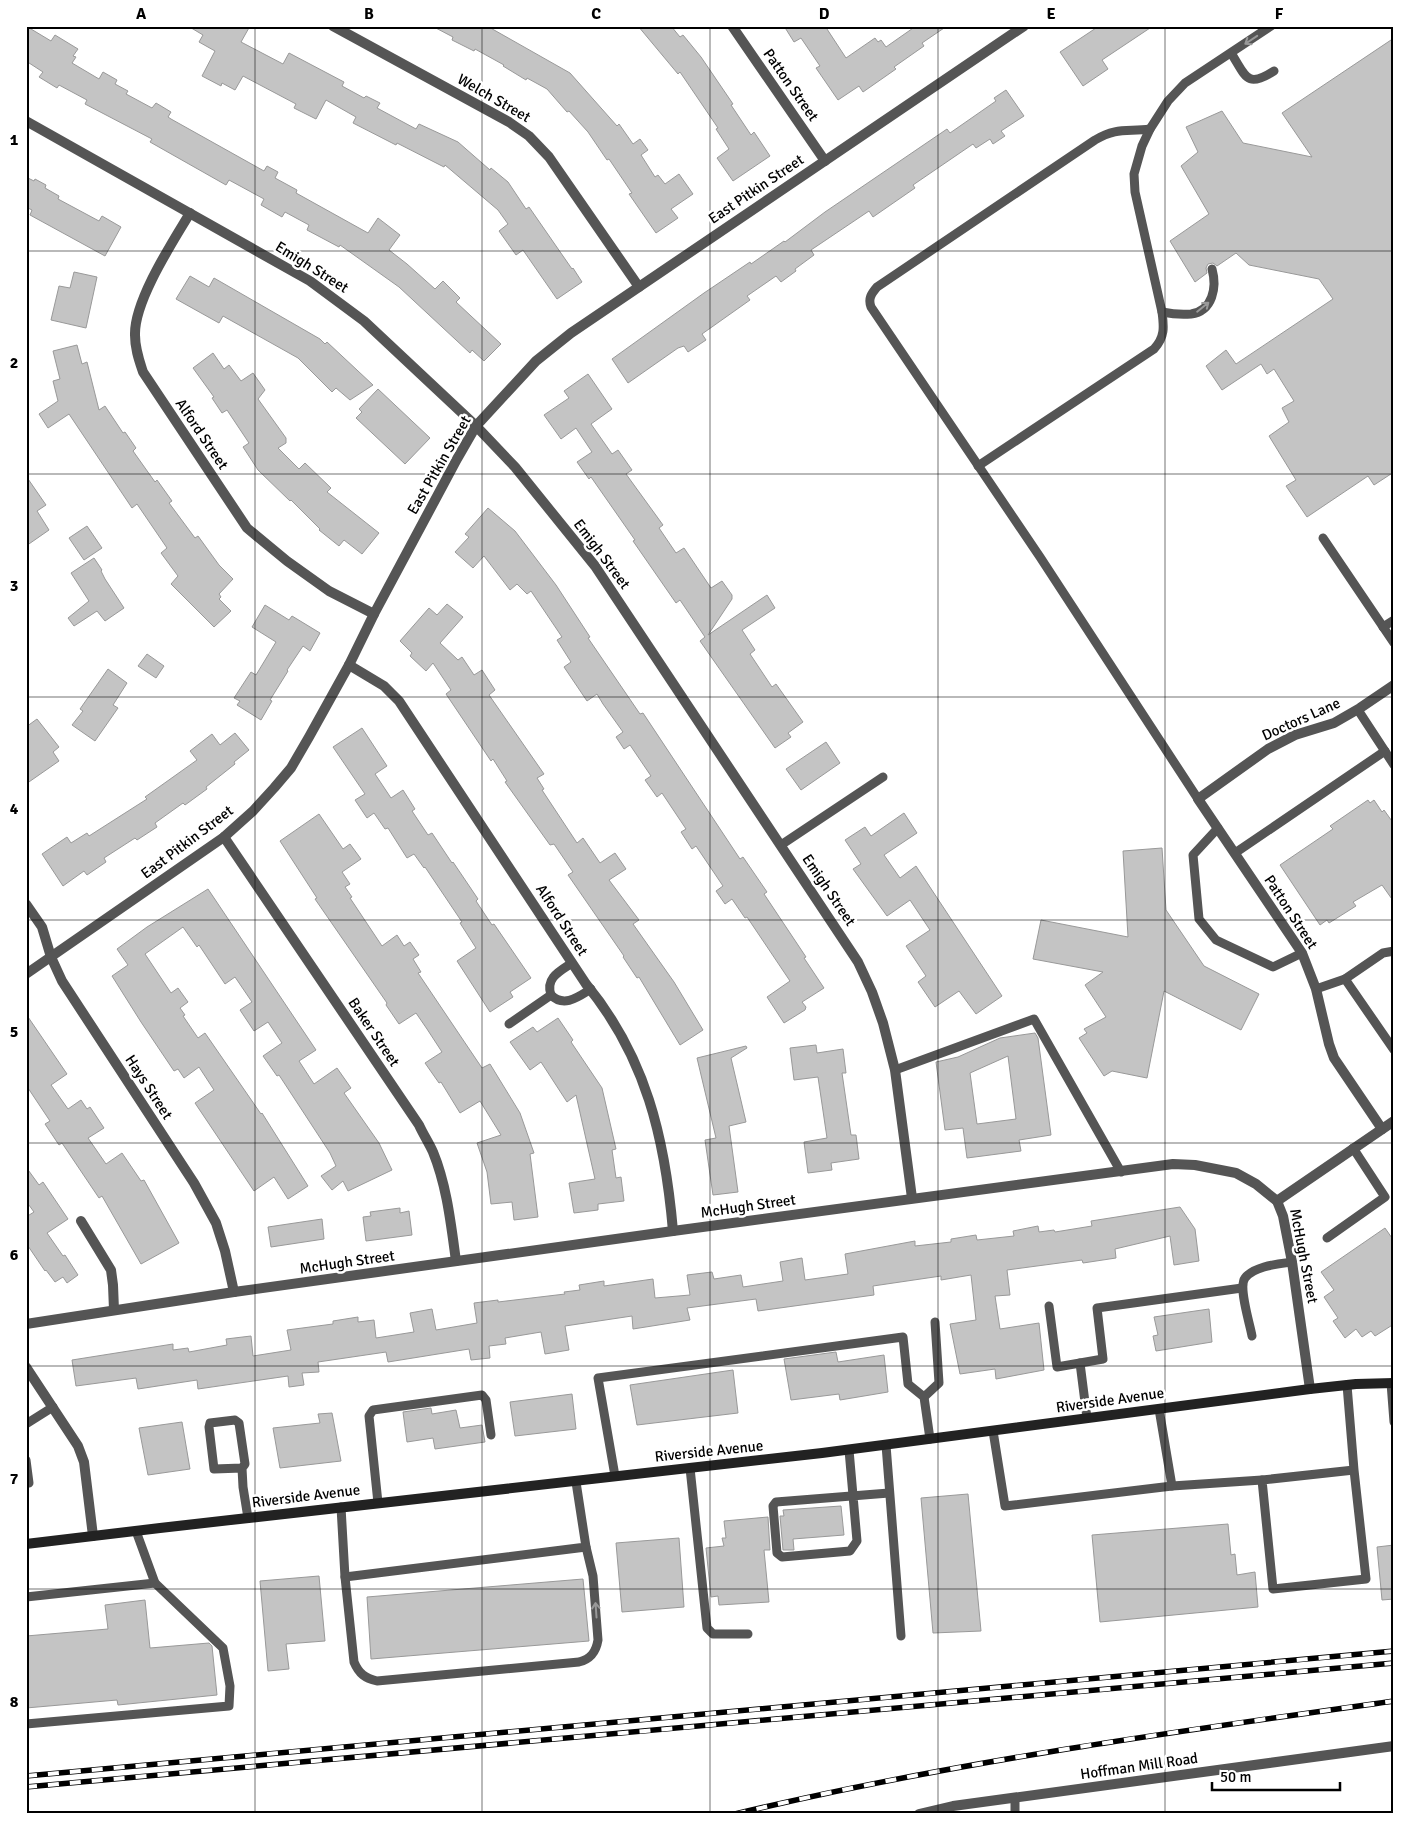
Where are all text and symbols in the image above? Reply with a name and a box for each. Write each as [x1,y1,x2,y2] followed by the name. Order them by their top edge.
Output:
[136,4,147,24] text: A
[364,4,374,24] text: B
[591,4,601,24] text: C
[819,4,830,24] text: D
[1046,4,1056,24] text: E
[1275,4,1284,24] text: F
[1244,35,1258,45] one-way arrow
[759,45,823,125] street label: Patton Street
[454,70,534,126] street label: Welch Street
[10,130,19,150] text: 1
[705,151,807,227] street label: East Pitkin Street
[272,237,352,297] street label: Emigh Street
[1196,302,1209,313] one-way arrow
[10,353,18,373] text: 2
[172,395,232,473] street label: Alford Street
[403,412,475,518] street label: East Pitkin Street
[570,515,634,593] street label: Emigh Street
[10,576,18,596] text: 3
[1259,694,1343,744] street label: Doctors Lane
[10,799,19,819] text: 4
[137,801,237,883] street label: East Pitkin Street
[798,851,860,929] street label: Emigh Street
[1260,872,1322,952] street label: Patton Street
[532,881,592,959] street label: Alford Street
[344,994,404,1070] street label: Baker Street
[10,1022,18,1042] text: 5
[121,1051,177,1123] street label: Hays Street
[699,1190,797,1222] street label: McHugh Street
[1286,1207,1322,1305] street label: McHugh Street
[10,1245,19,1265] text: 6
[298,1246,396,1278] street label: McHugh Street
[1055,1384,1165,1416] street label: Riverside Avenue
[654,1436,764,1466] street label: Riverside Avenue
[10,1469,19,1489] text: 7
[251,1480,361,1512] street label: Riverside Avenue
[591,1602,600,1618] one-way arrow
[10,1692,19,1712] text: 8
[1079,1749,1199,1783] street label: Hoffman Mill Road
[1212,1760,1340,1792] scale bar
[1220,1768,1251,1786] text: 50 m

